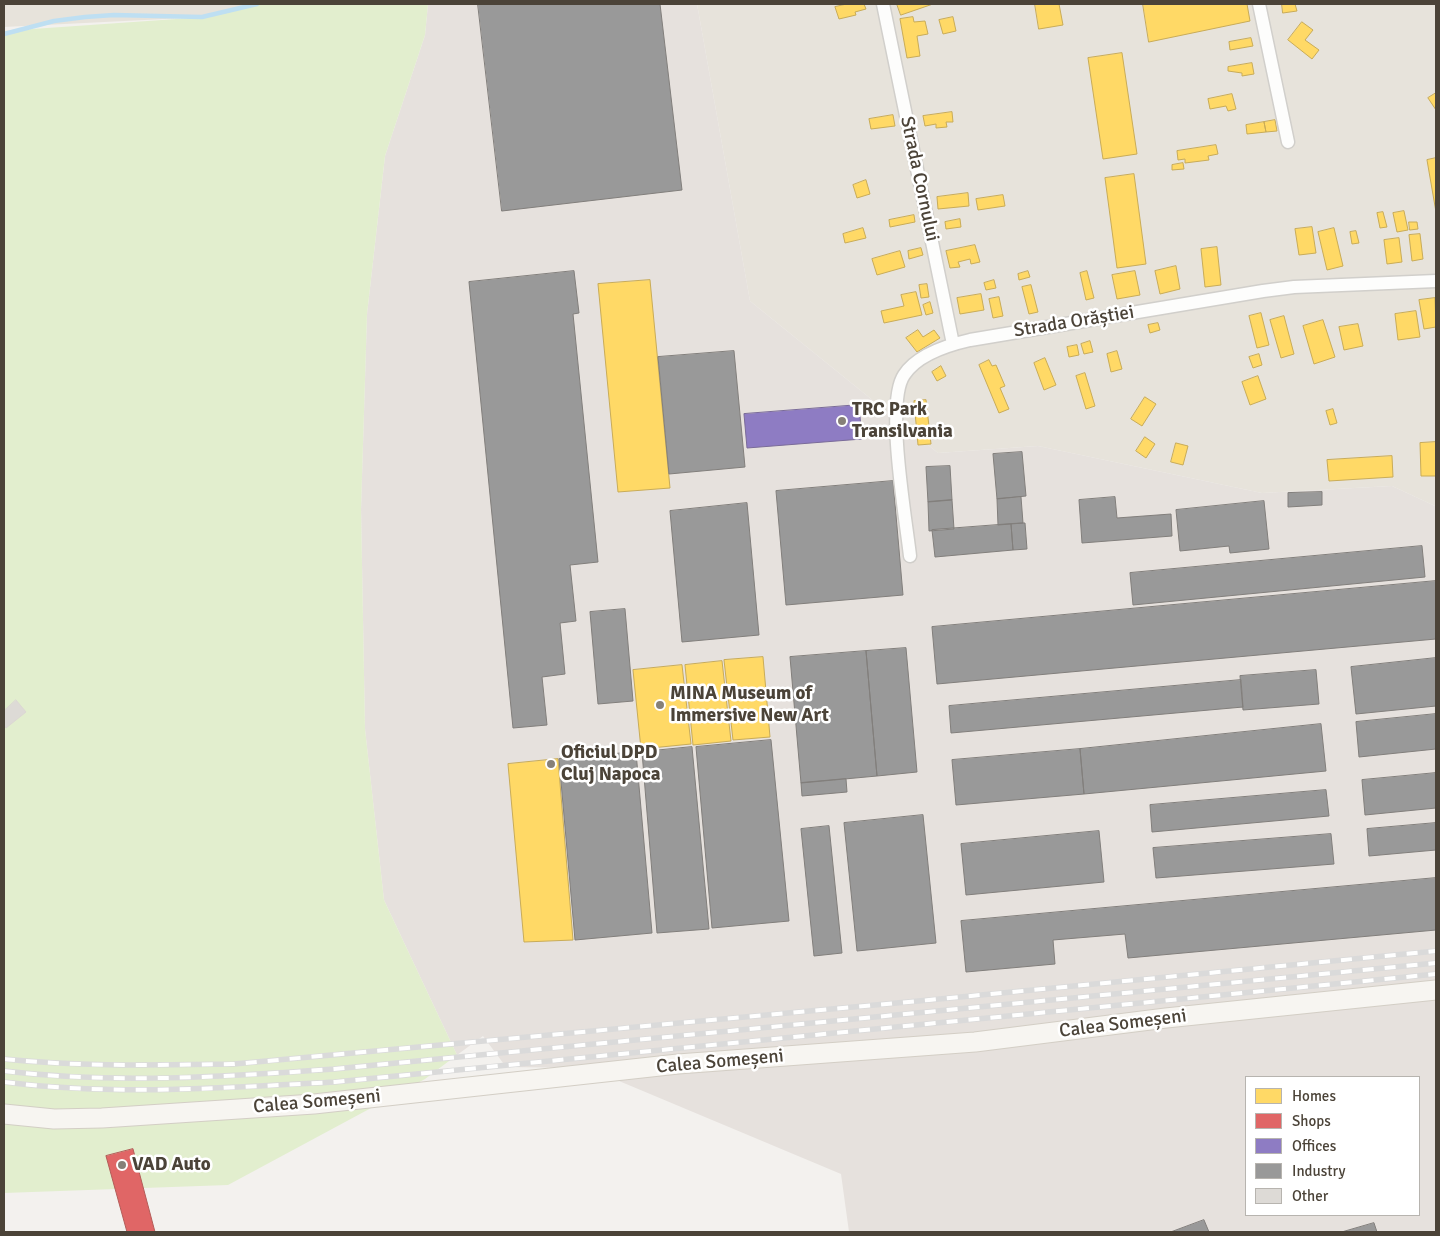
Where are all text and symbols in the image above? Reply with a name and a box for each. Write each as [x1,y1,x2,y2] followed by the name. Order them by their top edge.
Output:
[895,114,943,244] street label: Strada Cornului
[1012,301,1136,343] street label: Strada Orăștiei
[852,399,953,443] place label: TRC Park Transilvania
[836,415,848,427] marker: TRC Park Transilvania
[670,683,829,727] place label: MINA Museum of Immersive New Art
[654,699,666,711] marker: MINA Museum of Immersive New Art
[561,742,661,786] place label: Oficiul DPD Cluj Napoca
[545,758,557,770] marker: Oficiul DPD Cluj Napoca
[1058,1005,1188,1043] street label: Calea Someșeni
[655,1045,785,1079] street label: Calea Someșeni
[1245,1076,1420,1216] legend
[252,1085,382,1119] street label: Calea Someșeni
[1292,1087,1336,1105] text: Homes
[1292,1112,1331,1130] text: Shops
[1292,1137,1336,1155] text: Offices
[132,1154,211,1176] place label: VAD Auto
[116,1159,128,1171] marker: VAD Auto
[1292,1162,1345,1180] text: Industry
[1292,1187,1328,1205] text: Other

